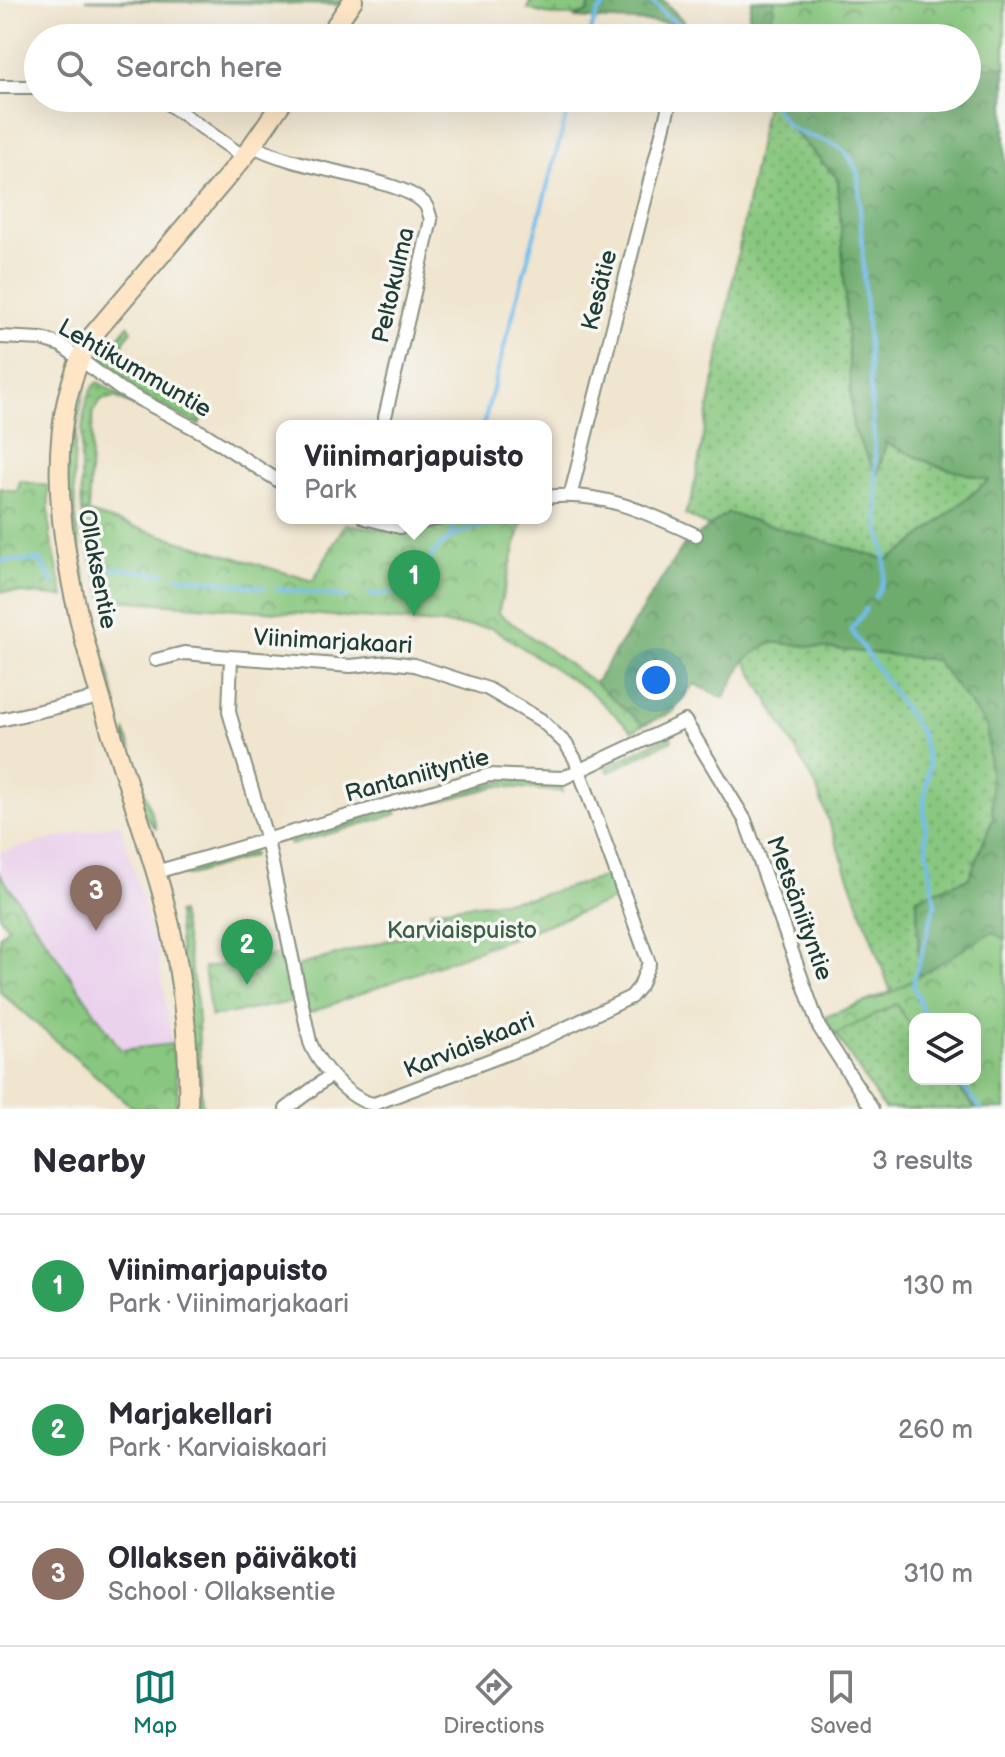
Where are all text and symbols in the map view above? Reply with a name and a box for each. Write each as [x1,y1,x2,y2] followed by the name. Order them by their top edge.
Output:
[24,24,981,112] search box
[52,46,96,90] icon: search
[116,50,282,86] text: Search here
[366,224,421,346] street label: Peltokulma
[575,247,623,333] street label: Kesätie
[53,313,217,424] street label: Lehtikummuntie
[276,420,552,524] popup
[304,439,524,475] text: Viinimarjapuisto
[304,475,356,506] text: Park
[72,507,123,631] street label: Ollaksentie
[388,550,440,616] pin: 1
[253,623,413,660] street label: Viinimarjakaari
[636,660,676,700] your location
[342,742,492,809] street label: Rantaniityntie
[760,832,839,984] street label: Metsäniityntie
[70,865,122,931] pin: 3
[387,916,537,945] park label: Karviaispuisto
[221,919,273,985] pin: 2
[400,1006,539,1085] street label: Karviaiskaari
[909,1013,981,1085] map controls
[909,1013,981,1085] button: layers
[32,1141,146,1182] text: Nearby
[872,1146,973,1177] text: 3 results
[108,1253,328,1289] text: Viinimarjapuisto
[53,1271,63,1302] text: 1
[903,1271,973,1302] text: 130 m
[108,1289,349,1320] text: Park · Viinimarjakaari
[108,1397,272,1433] text: Marjakellari
[50,1415,66,1446] text: 2
[898,1415,973,1446] text: 260 m
[108,1433,327,1464] text: Park · Karviaiskaari
[108,1541,357,1577] text: Ollaksen päiväkoti
[50,1559,66,1590] text: 3
[903,1559,973,1590] text: 310 m
[108,1577,335,1608] text: School · Ollaksentie
[133,1665,177,1740] tab: Map
[443,1665,544,1740] tab: Directions
[810,1665,872,1740] tab: Saved

